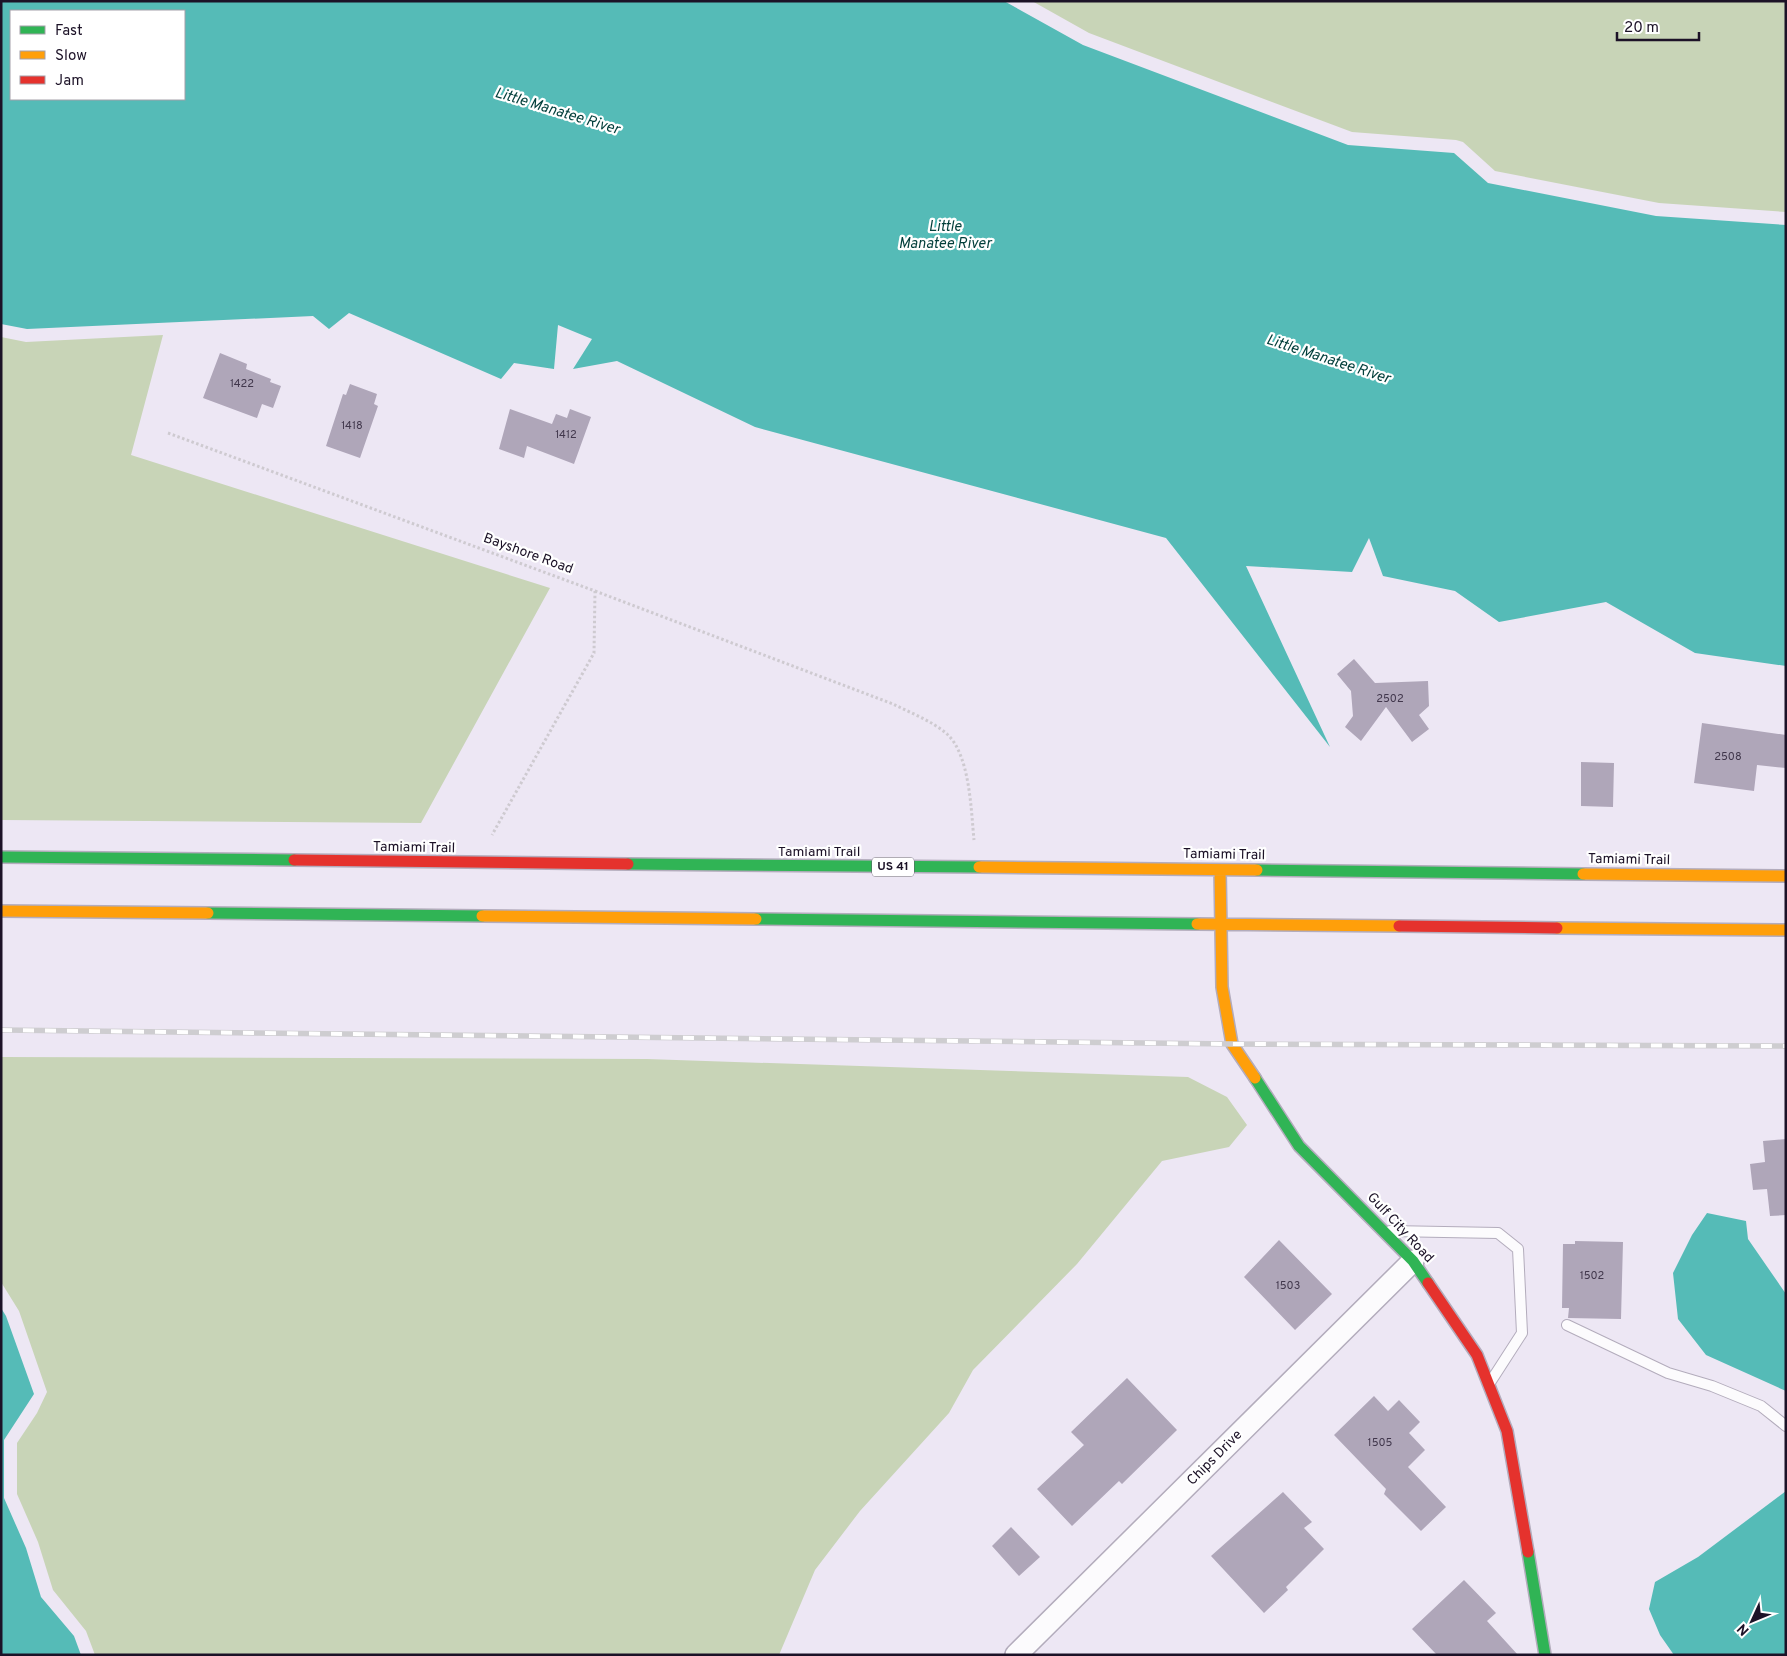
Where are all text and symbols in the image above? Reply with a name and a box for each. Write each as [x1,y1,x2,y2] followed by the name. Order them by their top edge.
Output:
[10,10,185,100] legend
[1617,10,1700,42] scale bar
[1624,19,1659,38] text: 20 m
[55,22,83,41] text: Fast
[55,47,87,66] text: Slow
[55,72,84,91] text: Jam
[492,84,623,140] water label: Little Manatee River
[899,218,993,254] water label: Little Manatee River
[1264,331,1394,389] water label: Little Manatee River
[230,377,254,391] house number: 1422
[341,419,363,433] house number: 1418
[555,428,577,442] house number: 1412
[481,530,575,578] street label: Bayshore Road
[1376,692,1404,706] house number: 2502
[1714,750,1742,764] house number: 2508
[373,839,455,857] street label: Tamiami Trail
[778,844,860,861] street label: Tamiami Trail
[1183,846,1265,864] street label: Tamiami Trail
[1588,851,1670,869] street label: Tamiami Trail
[872,858,914,876] road number: US 41
[1363,1189,1437,1267] street label: Gulf City Road
[1580,1269,1604,1283] house number: 1502
[1276,1279,1300,1293] house number: 1503
[1184,1427,1246,1489] street label: Chips Drive
[1368,1436,1393,1450] house number: 1505
[1727,1596,1777,1646] north arrow
[1734,1619,1753,1639] text: N

